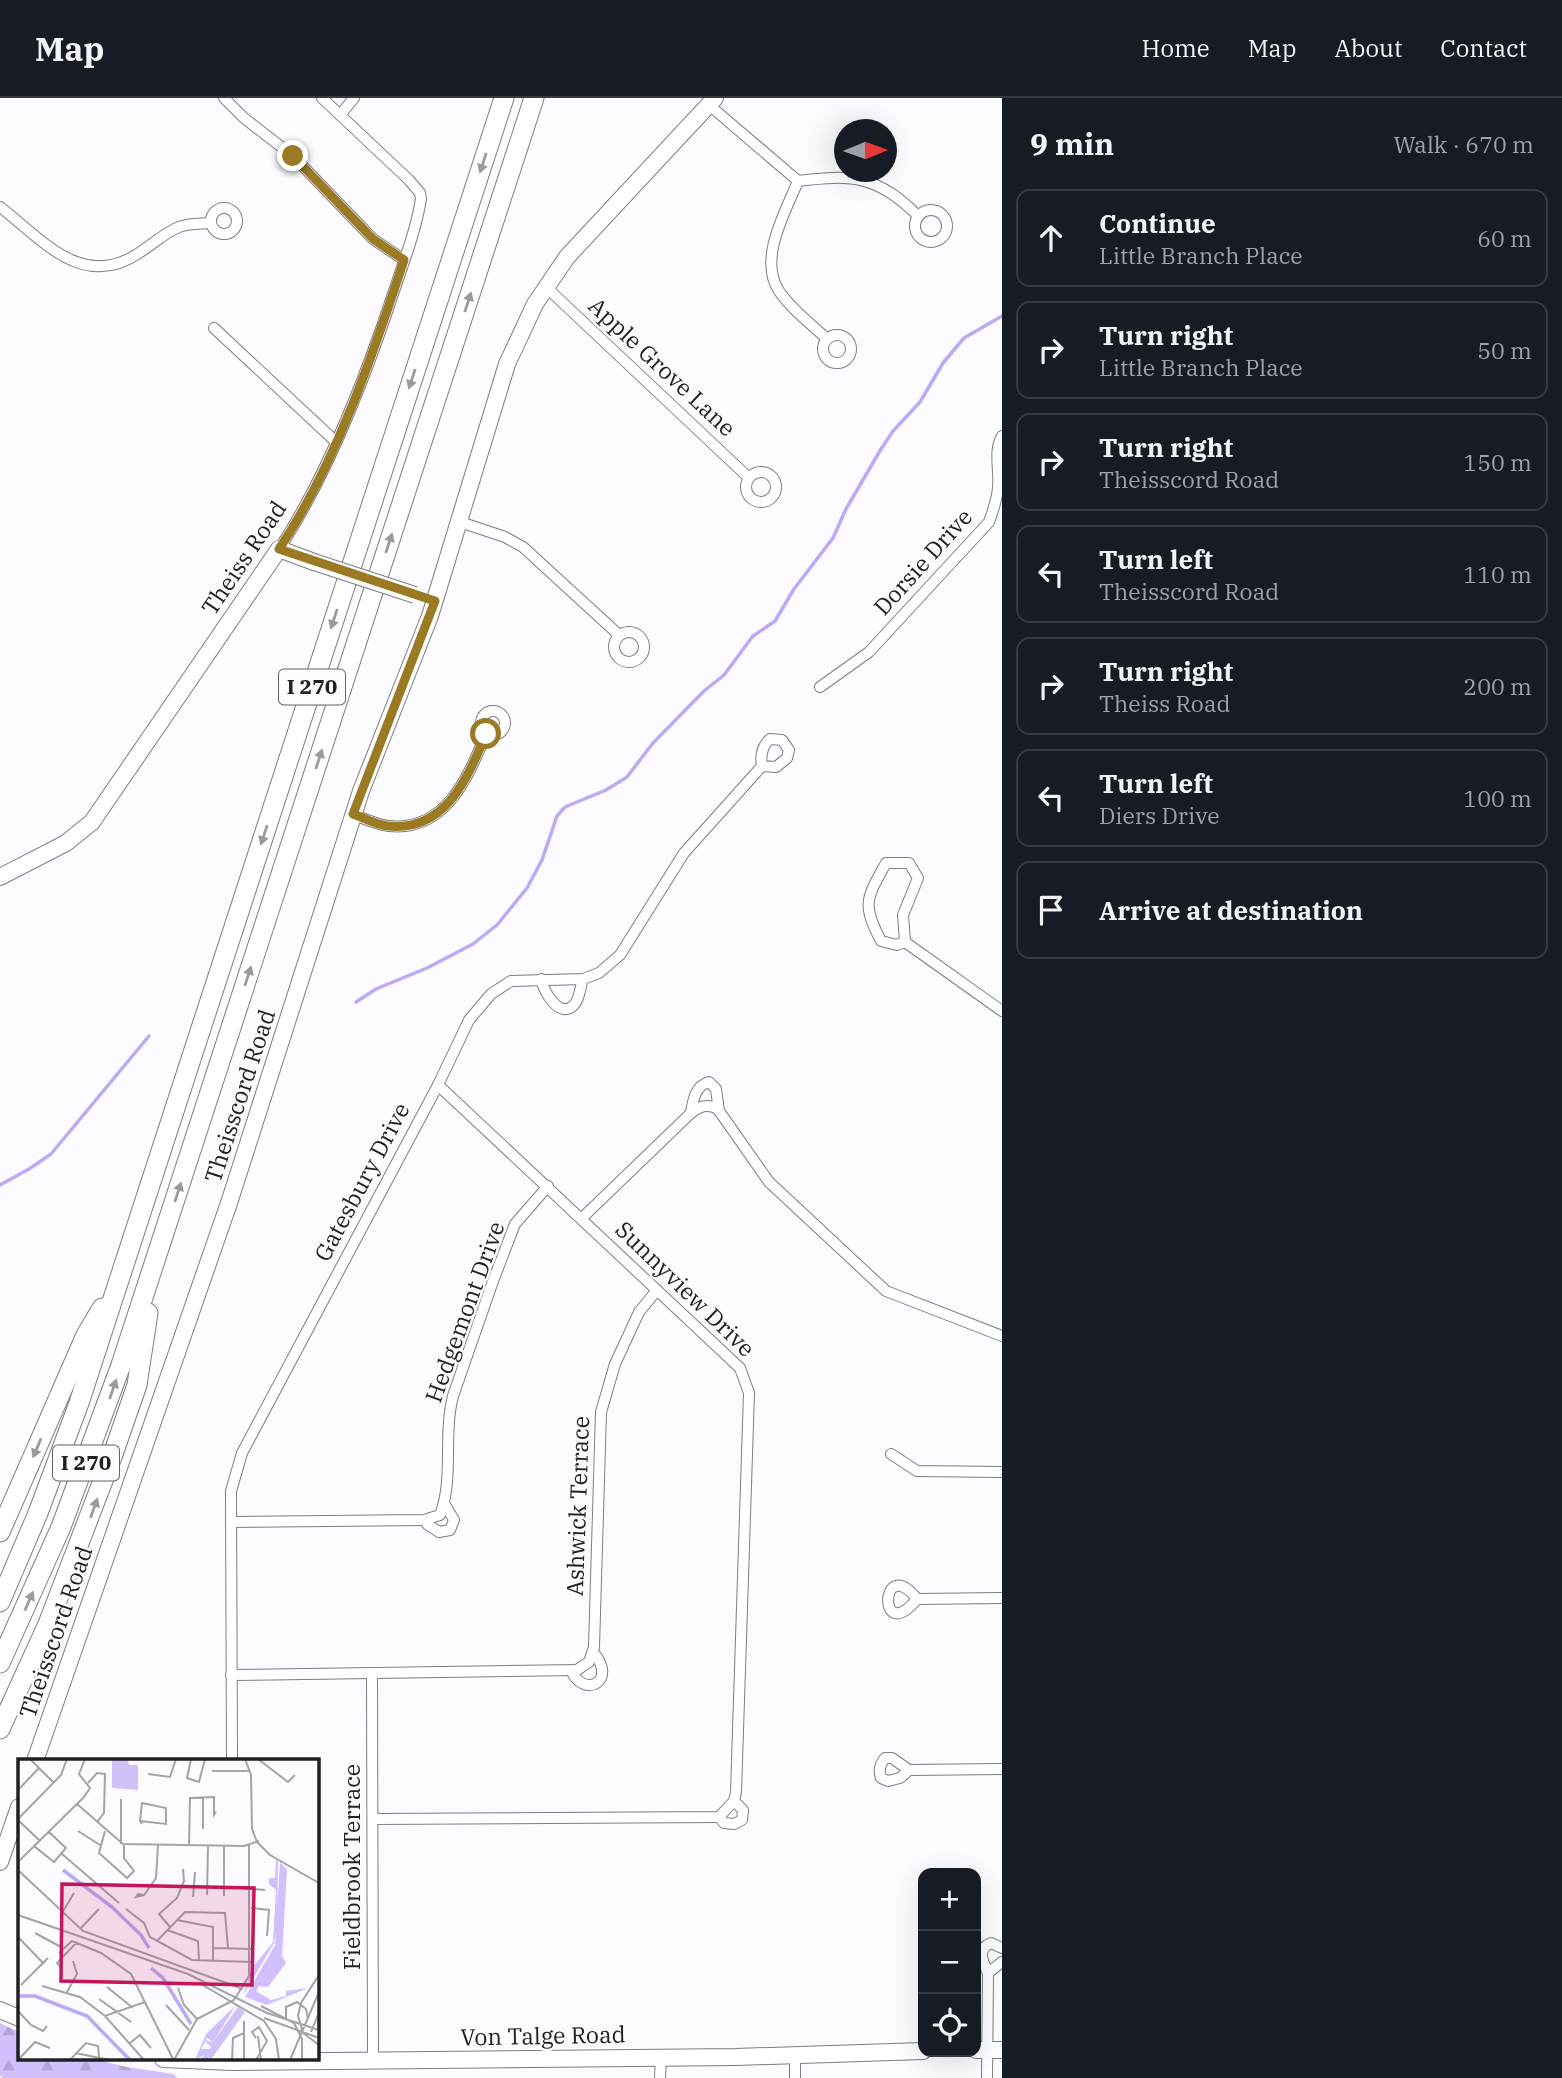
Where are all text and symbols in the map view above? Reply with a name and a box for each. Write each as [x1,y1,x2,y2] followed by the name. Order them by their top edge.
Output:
[35,27,104,70] text: Map
[1142,32,1210,64] text: Home
[1248,32,1296,64] text: Map
[1334,32,1402,64] text: About
[1440,32,1527,64] text: Contact
[834,119,897,182] north arrow
[1030,124,1114,163] text: 9 min
[1393,129,1534,159] text: Walk · 670 m
[277,140,308,171] route end
[477,153,487,174] one-way arrow
[1099,206,1216,240] text: Continue
[1032,219,1070,257] icon: ahead
[1477,223,1532,253] text: 60 m
[1099,240,1303,270] text: Little Branch Place
[583,290,743,442] street label: Apple Grove Lane
[463,291,473,312] one-way arrow
[1099,318,1233,352] text: Turn right
[1032,331,1070,369] icon: right
[1477,335,1532,365] text: 50 m
[1099,352,1303,382] text: Little Branch Place
[406,369,417,390] one-way arrow
[1099,430,1233,464] text: Turn right
[1032,443,1070,481] icon: right
[1463,447,1532,477] text: 150 m
[1099,464,1279,494] text: Theisscord Road
[194,495,292,620] street label: Theiss Road
[866,502,978,621] street label: Dorsie Drive
[384,532,395,553] one-way arrow
[1099,542,1213,576] text: Turn left
[1032,555,1070,593] icon: left
[1463,559,1532,589] text: 110 m
[1099,576,1279,606] text: Theisscord Road
[328,609,339,630] one-way arrow
[1099,654,1233,688] text: Turn right
[1032,667,1070,705] icon: right
[279,670,345,704] road number: I 270
[1463,671,1532,701] text: 200 m
[1099,688,1230,718] text: Theiss Road
[470,718,501,749] route start
[314,749,325,770] one-way arrow
[1099,766,1213,800] text: Turn left
[1032,779,1070,817] icon: left
[1463,783,1532,813] text: 100 m
[1099,800,1220,830] text: Diers Drive
[258,825,269,846] one-way arrow
[1032,891,1070,929] icon: arrive
[1099,893,1363,927] text: Arrive at destination
[244,965,254,986] one-way arrow
[197,1005,281,1186] street label: Theisscord Road
[307,1097,416,1266] street label: Gatesbury Drive
[173,1181,184,1202] one-way arrow
[610,1214,762,1363] street label: Sunnyview Drive
[417,1217,511,1406] street label: Hedgemont Drive
[108,1379,119,1400] one-way arrow
[559,1415,595,1596] street label: Ashwick Terrace
[31,1438,43,1458] one-way arrow
[53,1446,119,1480] road number: I 270
[89,1498,100,1519] one-way arrow
[12,1542,99,1722] street label: Theisscord Road
[23,1591,35,1611] one-way arrow
[18,1759,318,2060] inset map
[336,1764,366,1970] street label: Fieldbrook Terrace
[918,1868,981,2057] map controls
[918,1868,981,1931] button: +
[918,1931,981,1994] button: −
[918,1994,981,2057] button: locate
[460,2019,626,2051] street label: Von Talge Road

